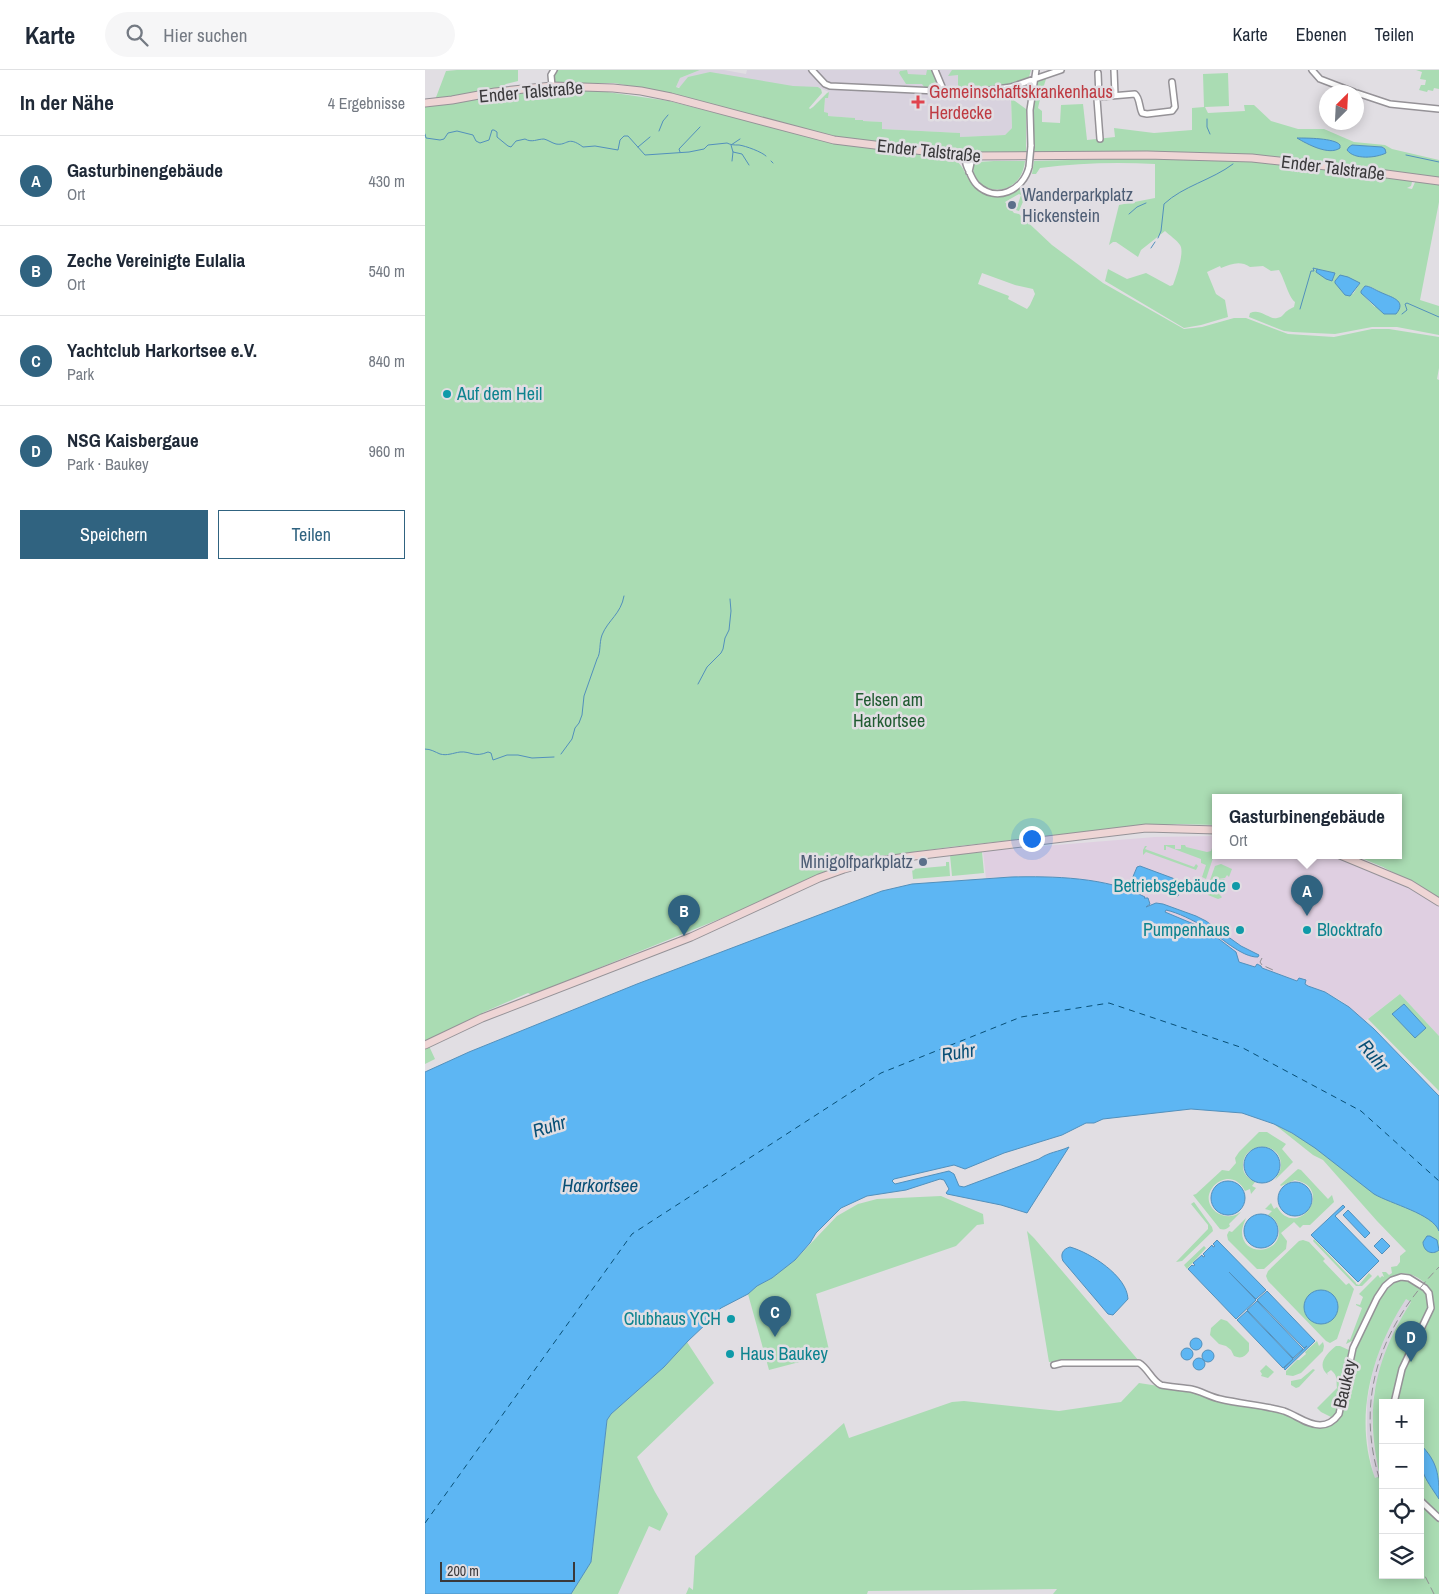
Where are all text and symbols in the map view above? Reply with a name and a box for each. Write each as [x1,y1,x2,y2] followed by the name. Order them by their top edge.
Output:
[105,12,455,57] search box
[25,19,75,51] text: Karte
[123,21,151,49] icon: search
[163,22,247,48] text: Hier suchen
[1232,22,1268,47] text: Karte
[1296,22,1347,47] text: Ebenen
[1375,22,1414,47] text: Teilen
[478,75,584,108] street label: Ender Talstraße
[929,79,1113,125] place label: Gemeinschaftskrankenhaus Herdecke
[1319,85,1364,130] north arrow
[20,88,114,117] text: In der Nähe
[328,92,405,114] text: 4 Ergebnisse
[911,95,925,109] marker: Gemeinschaftskrankenhaus Herdecke
[876,133,982,168] street label: Ender Talstraße
[1280,149,1386,186] street label: Ender Talstraße
[67,157,223,183] text: Gasturbinengebäude
[31,170,41,192] text: A
[369,170,405,192] text: 430 m
[1022,182,1133,228] place label: Wanderparkplatz Hickenstein
[67,183,85,205] text: Ort
[1006,199,1018,211] marker: Wanderparkplatz Hickenstein
[67,247,245,273] text: Zeche Vereinigte Eulalia
[31,260,41,282] text: B
[369,260,405,282] text: 540 m
[67,273,85,295] text: Ort
[67,337,257,363] text: Yachtclub Harkortsee e.V.
[31,350,41,372] text: C
[369,350,405,372] text: 840 m
[67,363,94,385] text: Park
[456,381,542,406] place label: Auf dem Heil
[441,388,453,400] marker: Auf dem Heil
[67,427,199,453] text: NSG Kaisbergaue
[31,440,41,462] text: D
[369,440,405,462] text: 960 m
[67,453,149,475] text: Park · Baukey
[20,510,208,559] button: Speichern
[218,510,405,559] button: Teilen
[853,687,925,733] park label: Felsen am Harkortsee
[1212,794,1402,859] popup
[1229,803,1385,829] text: Gasturbinengebäude
[1019,826,1045,852] your location
[1229,829,1247,851] text: Ort
[801,849,913,874] place label: Minigolfparkplatz
[917,856,929,868] marker: Minigolfparkplatz
[1114,873,1226,898] place label: Betriebsgebäude
[1291,875,1323,916] pin: A
[1230,880,1242,892] marker: Betriebsgebäude
[668,895,700,936] pin: B
[1143,917,1230,942] place label: Pumpenhaus
[1317,917,1383,942] place label: Blocktrafo
[1234,924,1246,936] marker: Pumpenhaus
[1301,924,1313,936] marker: Blocktrafo
[1353,1034,1395,1077] water label: Ruhr
[939,1036,978,1067] water label: Ruhr
[529,1108,570,1143] water label: Ruhr
[562,1172,638,1198] water label: Harkortsee
[759,1296,791,1337] pin: C
[624,1306,721,1331] place label: Clubhaus YCH
[725,1313,737,1325] marker: Clubhaus YCH
[1395,1321,1427,1362] pin: D
[740,1341,828,1366] place label: Haus Baukey
[724,1348,736,1360] marker: Haus Baukey
[1327,1356,1362,1411] street label: Baukey
[1379,1399,1424,1579] map controls
[1379,1399,1424,1444] button: +
[1379,1444,1424,1489] button: −
[1379,1489,1424,1534] button: locate
[1379,1534,1424,1579] button: layers
[440,1559,575,1582] scale bar
[447,1562,479,1580] text: 200 m

